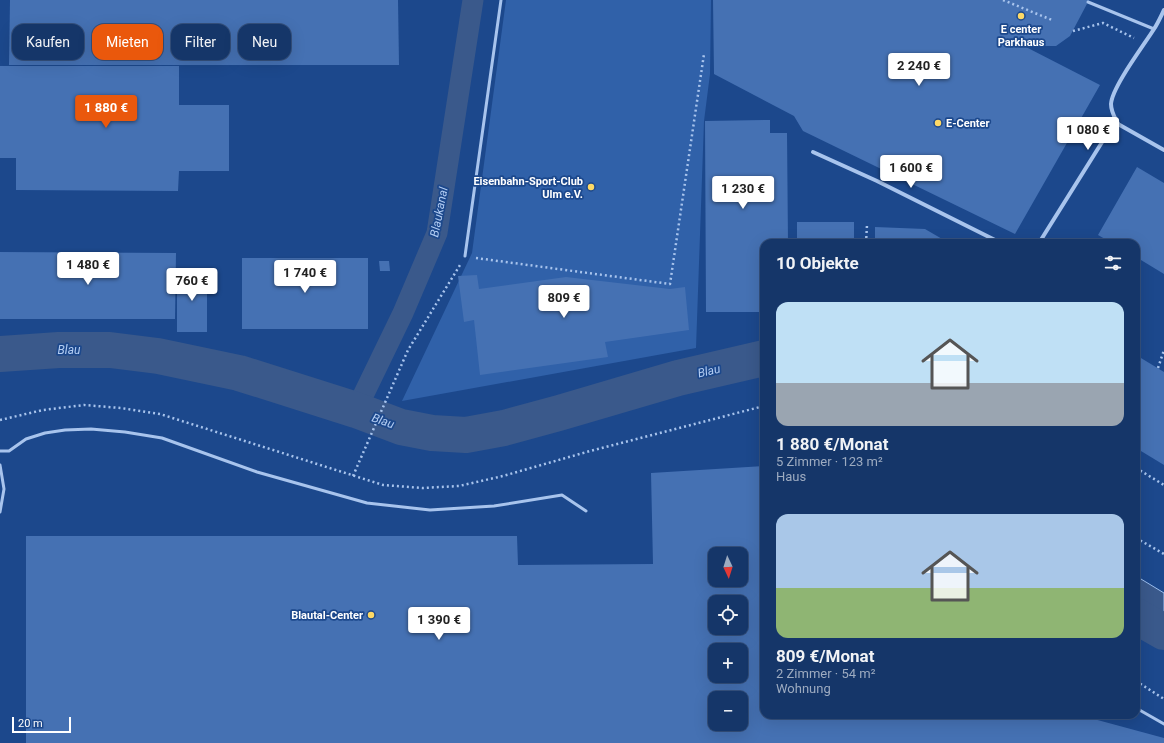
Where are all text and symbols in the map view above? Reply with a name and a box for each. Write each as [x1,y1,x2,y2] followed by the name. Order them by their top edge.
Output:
[1016,11,1026,21] marker: E center Parkhaus
[998,23,1045,49] place label: E center Parkhaus
[12,24,84,60] chip: Kaufen
[92,24,163,60] chip: Mieten
[171,24,230,60] chip: Filter
[238,24,291,60] chip: Neu
[882,53,956,87] pin: 2 240 €
[897,58,941,73] text: 2 240 €
[69,95,143,129] pin: 1 880 €
[84,100,128,115] text: 1 880 €
[946,117,990,130] place label: E-Center
[1051,117,1125,151] pin: 1 080 €
[933,118,943,128] marker: E-Center
[1066,122,1110,137] text: 1 080 €
[874,155,948,189] pin: 1 600 €
[889,160,933,175] text: 1 600 €
[473,175,583,201] place label: Eisenbahn-Sport-Club Ulm e.V.
[706,176,780,210] pin: 1 230 €
[721,181,765,196] text: 1 230 €
[586,182,596,192] marker: Eisenbahn-Sport-Club Ulm e.V.
[427,186,451,238] water label: Blaukanal
[51,252,125,286] pin: 1 480 €
[1102,252,1124,274] icon: filters
[776,253,859,273] text: 10 Objekte
[66,257,110,272] text: 1 480 €
[268,260,342,294] pin: 1 740 €
[283,265,327,280] text: 1 740 €
[164,268,220,302] pin: 760 €
[175,273,209,288] text: 760 €
[536,285,592,319] pin: 809 €
[547,290,581,305] text: 809 €
[914,328,986,400] icon: home
[58,343,81,357] water label: Blau
[696,361,722,380] water label: Blau
[370,411,397,432] water label: Blau
[776,434,888,454] text: 1 880 €/Monat
[776,454,883,469] text: 5 Zimmer · 123 m²
[776,469,806,484] text: Haus
[914,540,986,612] icon: home
[708,547,748,587] north arrow
[708,547,748,731] map controls
[708,595,748,635] button: locate
[402,607,476,641] pin: 1 390 €
[291,609,363,622] place label: Blautal-Center
[366,610,376,620] marker: Blautal-Center
[417,612,461,627] text: 1 390 €
[708,643,748,683] button: +
[776,646,874,666] text: 809 €/Monat
[776,666,875,681] text: 2 Zimmer · 54 m²
[776,681,831,696] text: Wohnung
[708,691,748,731] button: −
[12,715,71,734] scale bar
[18,717,43,730] text: 20 m

